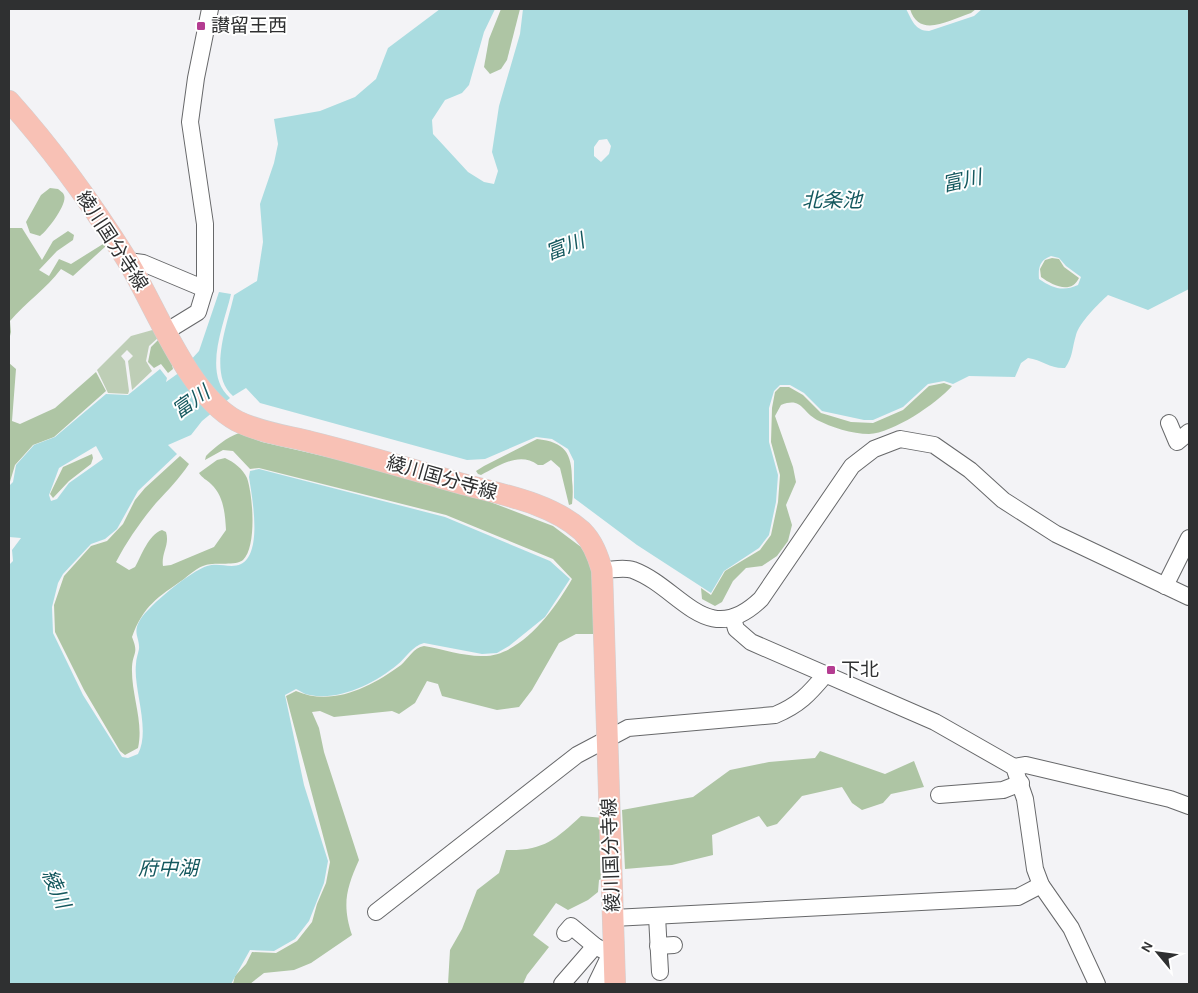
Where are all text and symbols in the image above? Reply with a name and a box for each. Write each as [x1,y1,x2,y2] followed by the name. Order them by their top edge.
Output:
[211,15,287,37] place label: 讃留王西
[195,20,207,32] marker: 讃留王西
[940,165,986,196] water label: 富川
[72,187,152,295] street label: 綾川国分寺線
[802,189,864,212] water label: 北条池
[542,228,590,265] water label: 富川
[168,380,216,423] water label: 富川
[384,452,500,504] street label: 綾川国分寺線
[841,659,879,681] place label: 下北
[825,664,837,676] marker: 下北
[598,798,624,912] street label: 綾川国分寺線
[138,857,201,880] water label: 府中湖
[37,866,75,914] water label: 綾川
[1133,928,1183,978] north arrow
[1137,938,1157,955] text: N

